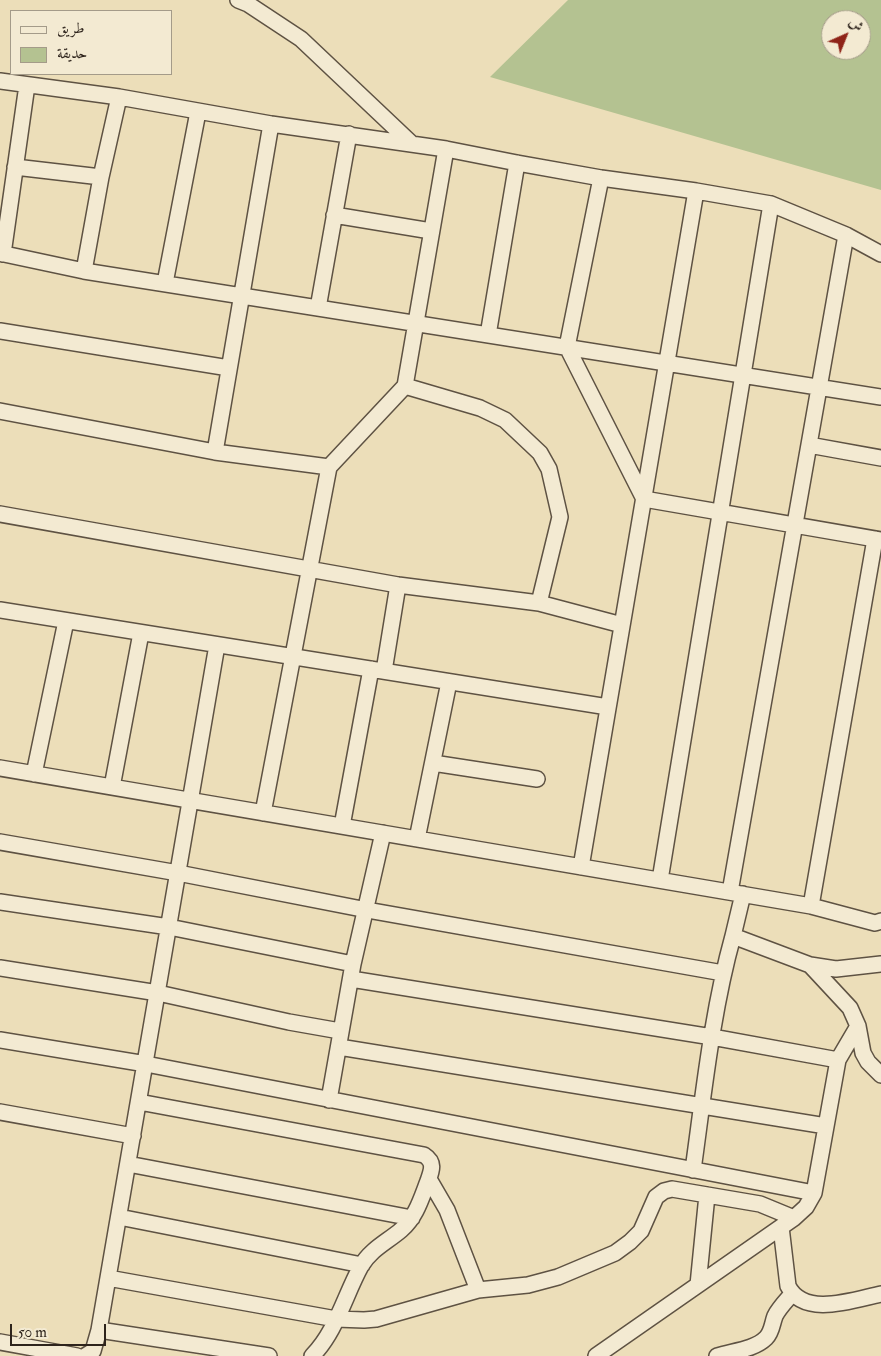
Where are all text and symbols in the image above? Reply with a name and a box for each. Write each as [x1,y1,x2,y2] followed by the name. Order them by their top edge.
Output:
[10,10,172,75] legend
[821,10,871,60] north arrow
[845,14,867,36] text: ش
[57,19,84,38] text: طريق
[57,44,87,63] text: حديقة
[12,1314,109,1346] scale bar
[18,1323,47,1342] text: 50 m

